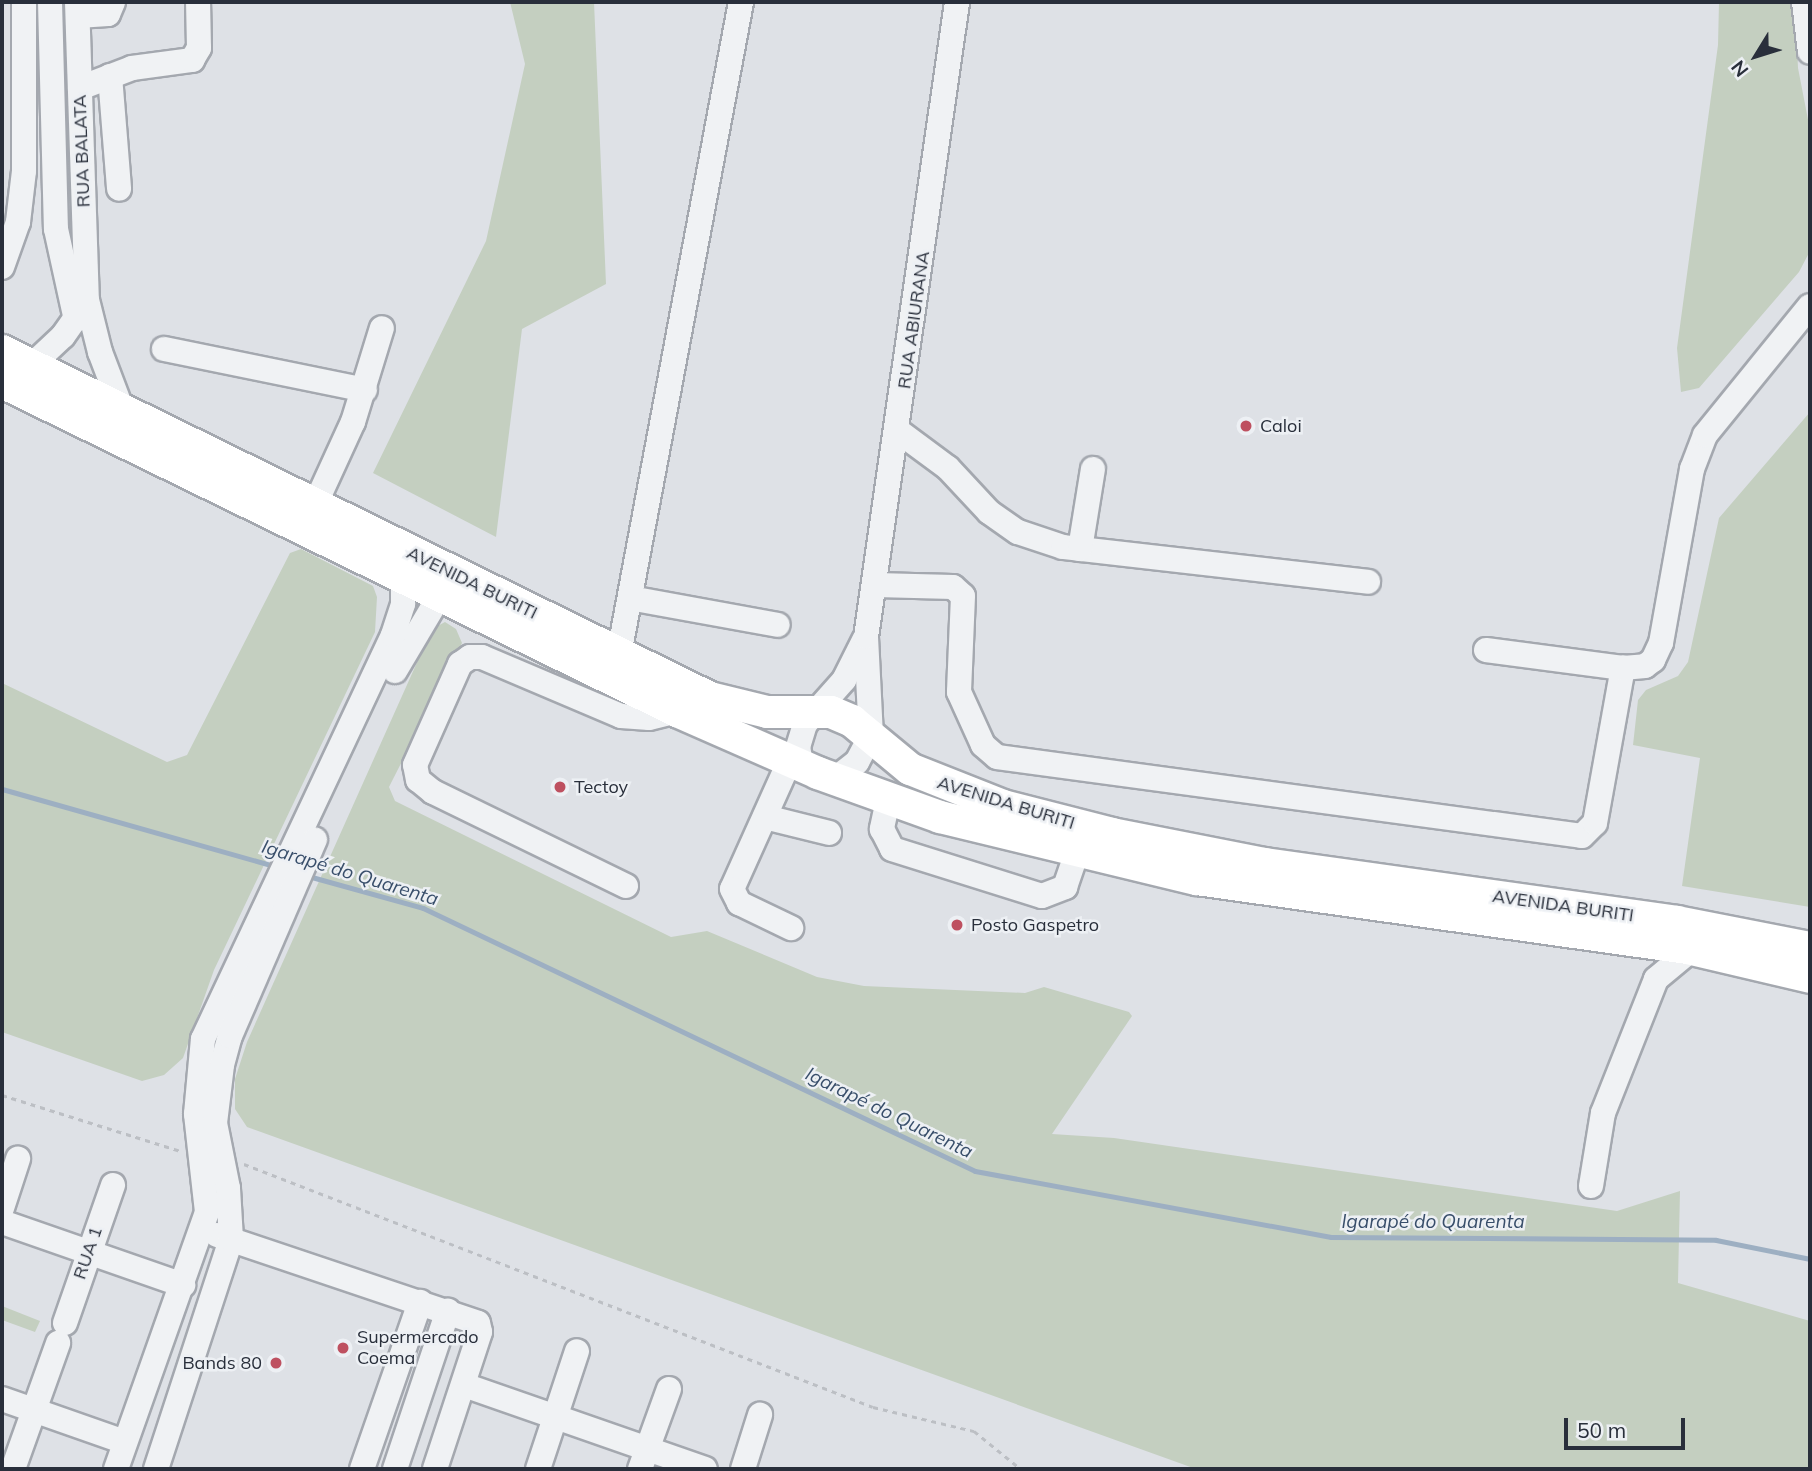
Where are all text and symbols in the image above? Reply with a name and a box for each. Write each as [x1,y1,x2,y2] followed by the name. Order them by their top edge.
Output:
[1721,21,1791,91] north arrow
[1726,56,1753,82] text: N
[69,94,95,208] street label: RUA BALATA
[894,250,934,390] street label: RUA ABIURANA
[1260,415,1302,437] place label: Caloi
[1238,418,1254,434] marker: Caloi
[403,542,541,624] street label: AVENIDA BURITI
[935,772,1077,834] street label: AVENIDA BURITI
[574,776,628,798] place label: Tectoy
[552,779,568,795] marker: Tectoy
[259,835,441,911] water label: Igarapé do Quarenta
[1491,885,1635,927] street label: AVENIDA BURITI
[971,914,1099,936] place label: Posto Gaspetro
[949,917,965,933] marker: Posto Gaspetro
[802,1063,976,1163] water label: Igarapé do Quarenta
[1341,1211,1525,1233] water label: Igarapé do Quarenta
[69,1224,107,1282] street label: RUA 1
[357,1327,478,1370] place label: Supermercado Coema
[335,1340,351,1356] marker: Supermercado Coema
[182,1352,262,1374] place label: Bands 80
[268,1355,284,1371] marker: Bands 80
[1567,1404,1688,1448] scale bar
[1577,1417,1626,1443] text: 50 m

